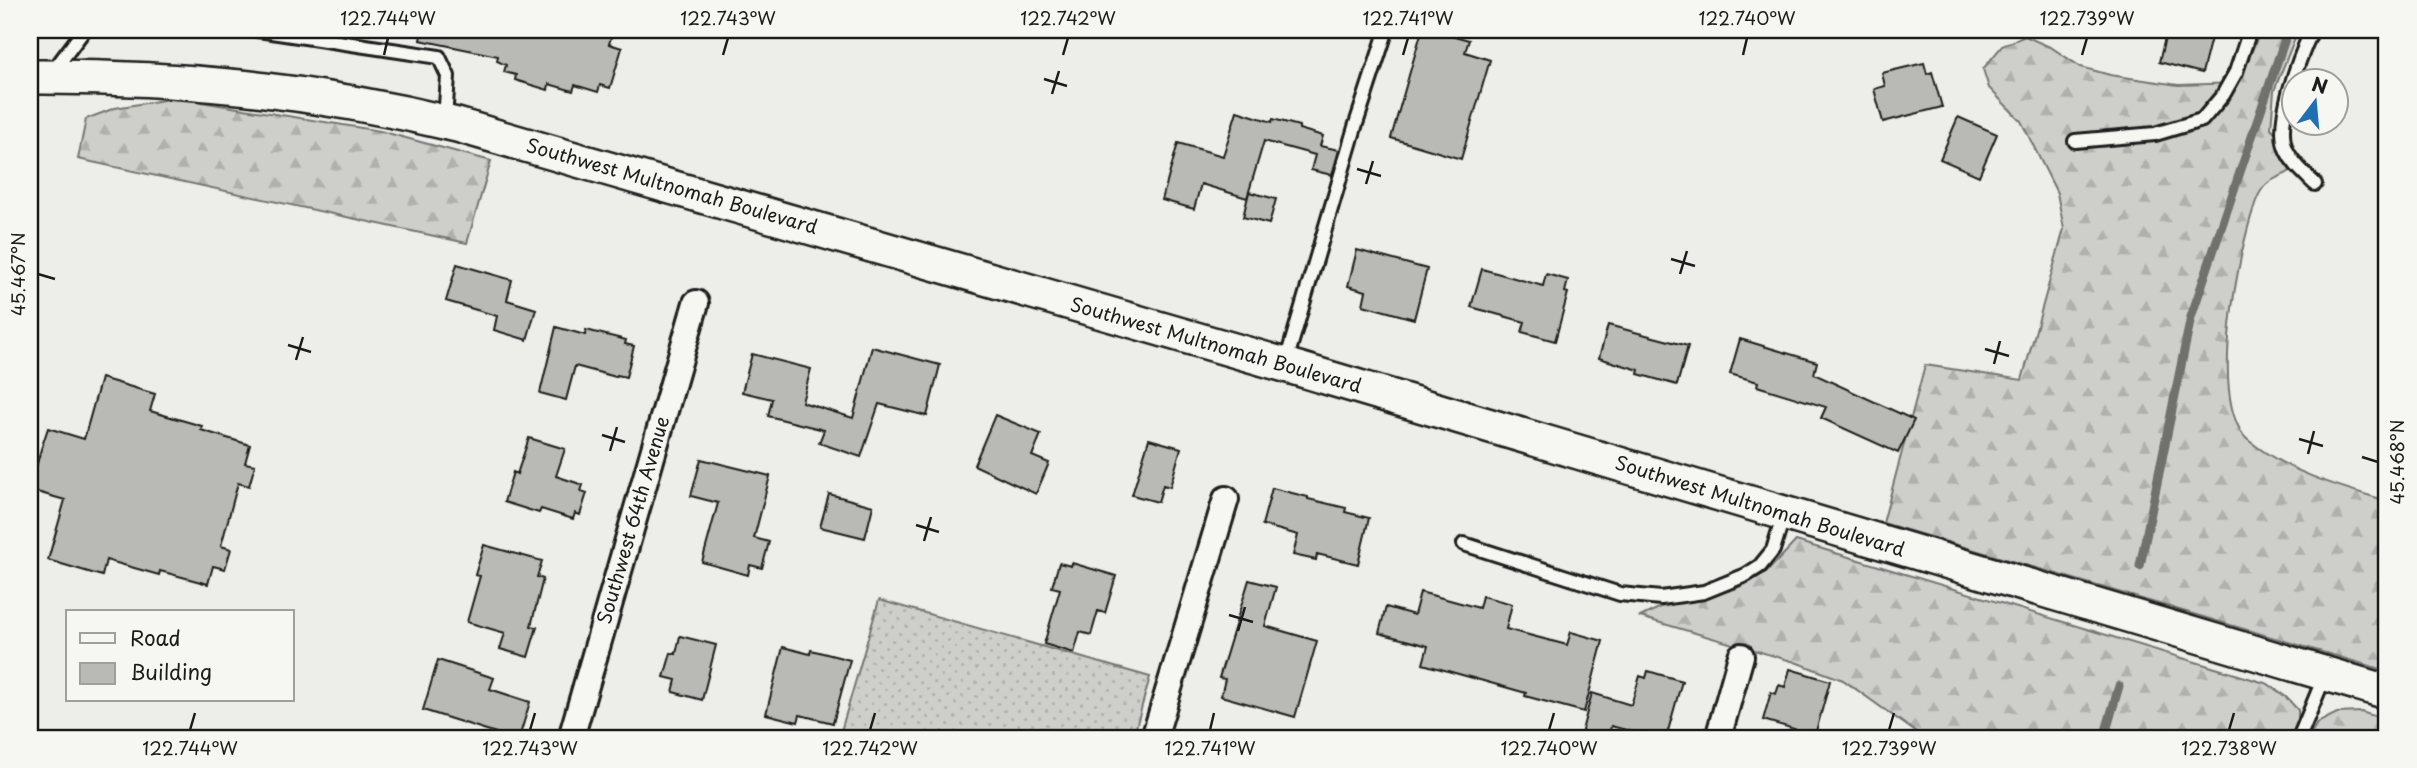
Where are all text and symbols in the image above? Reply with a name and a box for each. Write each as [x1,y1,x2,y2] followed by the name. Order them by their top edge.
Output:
[340,4,436,31] text: 122.744°W
[680,4,776,31] text: 122.743°W
[1020,4,1116,31] text: 122.742°W
[1362,4,1454,31] text: 122.741°W
[1698,4,1796,31] text: 122.740°W
[2040,4,2135,31] text: 122.739°W
[2280,66,2350,136] north arrow
[2309,69,2331,100] text: N
[523,130,821,240] street label: Southwest Multnomah Boulevard
[4,232,31,316] text: 45.467°N
[1067,289,1365,399] street label: Southwest Multnomah Boulevard
[589,413,675,627] street label: Southwest 64th Avenue
[2383,419,2410,505] text: 45.468°N
[1612,448,1909,563] street label: Southwest Multnomah Boulevard
[66,610,294,702] legend
[130,621,181,653] text: Road
[130,655,212,687] text: Building
[142,734,238,761] text: 122.744°W
[482,734,578,761] text: 122.743°W
[822,734,918,761] text: 122.742°W
[1164,734,1256,761] text: 122.741°W
[1500,734,1598,761] text: 122.740°W
[1842,734,1937,761] text: 122.739°W
[2181,734,2277,761] text: 122.738°W

